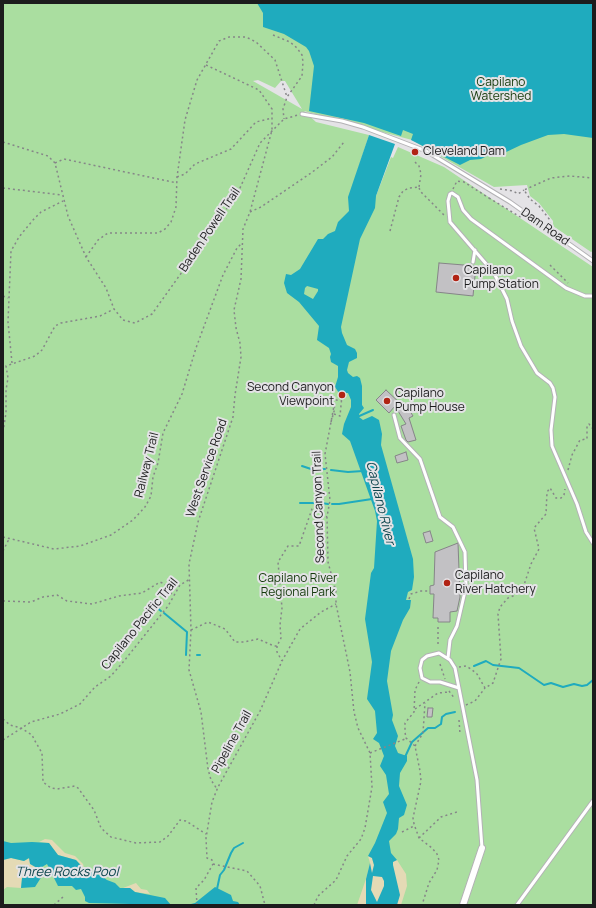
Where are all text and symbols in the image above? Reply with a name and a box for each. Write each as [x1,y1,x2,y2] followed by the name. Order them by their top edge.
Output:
[471,76,531,104] park label: Capilano Watershed
[423,145,505,159] place label: Cleveland Dam
[410,147,420,157] marker: Cleveland Dam
[177,185,243,275] street label: Baden Powell Trail
[518,205,572,249] street label: Dam Road
[464,264,539,292] place label: Capilano Pump Station
[451,273,461,283] marker: Capilano Pump Station
[247,381,334,409] place label: Second Canyon Viewpoint
[395,387,465,415] place label: Capilano Pump House
[337,390,347,400] marker: Second Canyon Viewpoint
[382,396,392,406] marker: Capilano Pump House
[183,417,231,519] street label: West Service Road
[132,431,162,499] street label: Railway Trail
[310,451,328,563] street label: Second Canyon Trail
[362,460,398,546] water label: Capilano River
[455,569,536,597] place label: Capilano River Hatchery
[259,572,337,600] park label: Capilano River Regional Park
[99,575,181,673] street label: Capilano Pacific Trail
[442,578,452,588] marker: Capilano River Hatchery
[209,708,255,776] street label: Pipeline Trail
[16,864,118,880] water label: Three Rocks Pool

